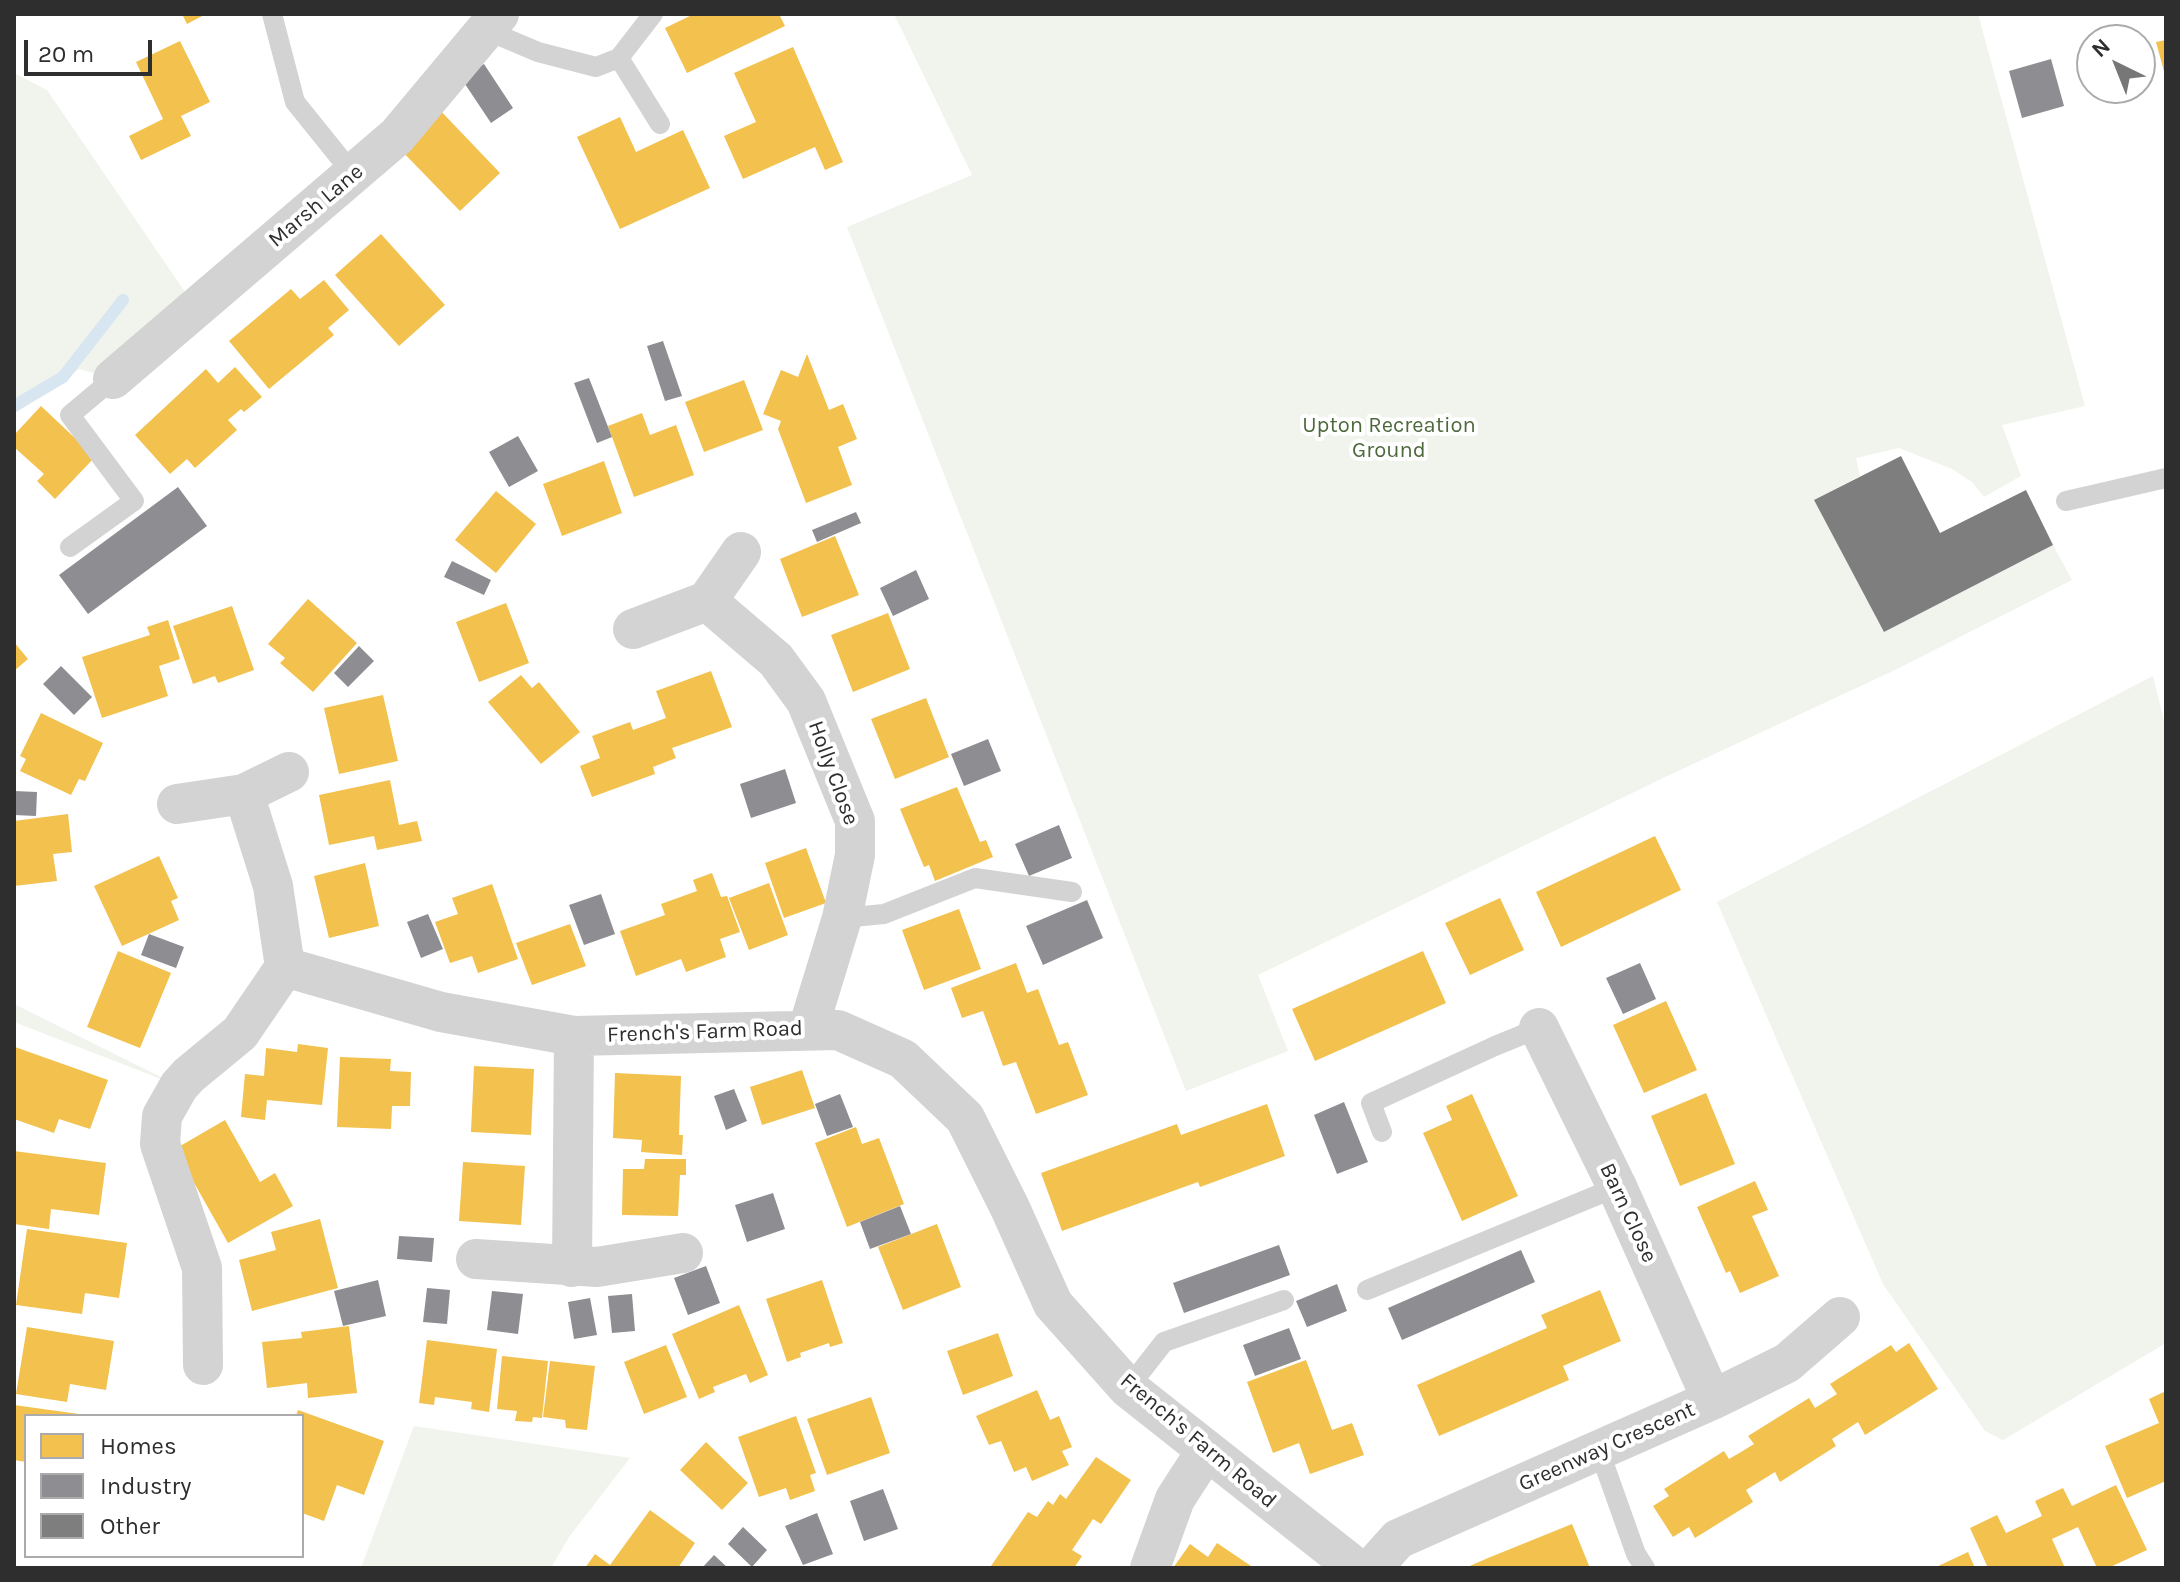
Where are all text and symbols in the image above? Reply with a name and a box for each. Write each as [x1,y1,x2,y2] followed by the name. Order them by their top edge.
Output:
[28,24,156,74] scale bar
[2076,24,2156,104] north arrow
[2086,33,2116,63] text: N
[38,40,94,68] text: 20 m
[263,159,369,253] street label: Marsh Lane
[1302,413,1476,464] park label: Upton Recreation Ground
[802,717,864,829] street label: Holly Close
[607,1015,803,1049] street label: French's Farm Road
[1593,1159,1663,1267] street label: Barn Close
[1114,1368,1282,1514] street label: French's Farm Road
[1515,1396,1699,1498] street label: Greenway Crescent
[24,1414,304,1558] legend
[100,1432,177,1460] text: Homes
[100,1472,191,1500] text: Industry
[100,1512,160,1540] text: Other

